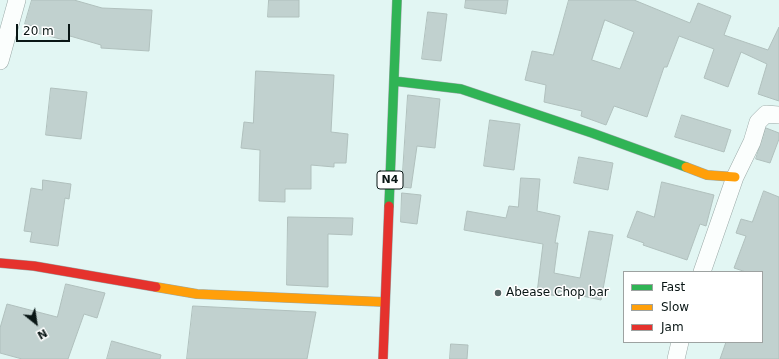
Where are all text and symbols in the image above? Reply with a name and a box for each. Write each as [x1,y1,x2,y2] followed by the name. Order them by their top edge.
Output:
[18,16,72,42] scale bar
[23,24,54,38] text: 20 m
[377,171,403,189] road number: N4
[623,271,763,343] legend
[661,280,685,294] text: Fast
[506,286,609,300] place label: Abease Chop bar
[493,288,503,298] marker: Abease Chop bar
[661,300,689,314] text: Slow
[16,303,56,343] north arrow
[661,320,684,334] text: Jam
[35,326,49,342] text: N

